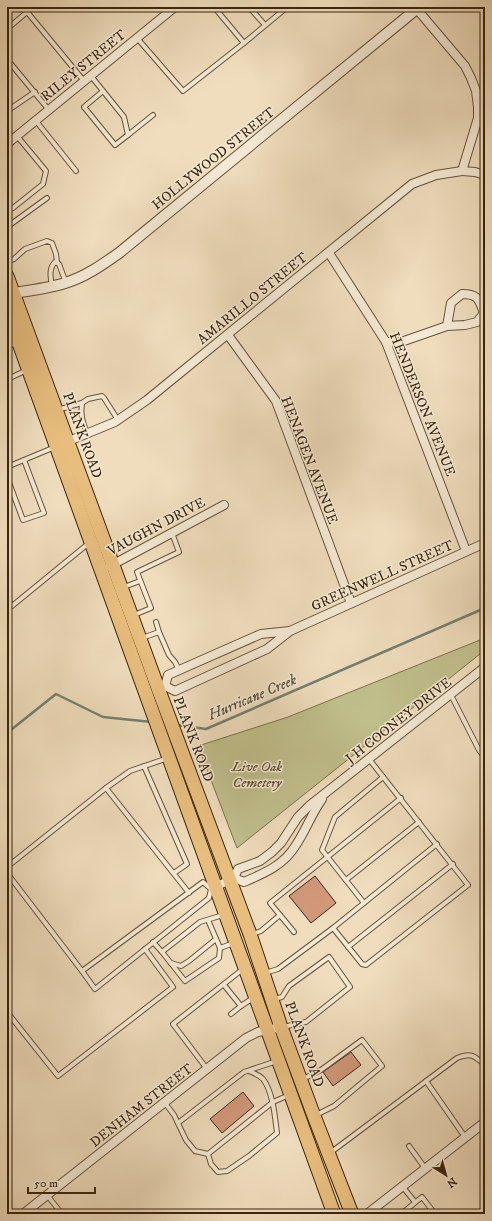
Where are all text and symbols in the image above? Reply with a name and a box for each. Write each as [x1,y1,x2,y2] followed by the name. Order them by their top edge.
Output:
[37,26,130,106] street label: RILEY STREET
[148,103,279,214] street label: HOLLYWOOD STREET
[194,249,312,349] street label: AMARILLO STREET
[385,330,459,479] street label: HENDERSON AVENUE
[58,390,106,481] street label: PLANK ROAD
[276,394,342,527] street label: HENAGEN AVENUE
[104,494,208,561] street label: VAUGHN DRIVE
[308,536,457,615] street label: GREENWELL STREET
[204,670,300,725] water label: Hurricane Creek
[340,674,455,769] street label: J H COONEY DRIVE
[169,694,218,785] street label: PLANK ROAD
[231,758,283,792] park label: Live Oak Cemetery
[280,999,328,1090] street label: PLANK ROAD
[86,1060,197,1152] street label: DENHAM STREET
[426,1155,466,1195] north arrow
[28,1169,95,1195] scale bar
[444,1174,459,1190] text: N
[34,1176,58,1191] text: 50 m

